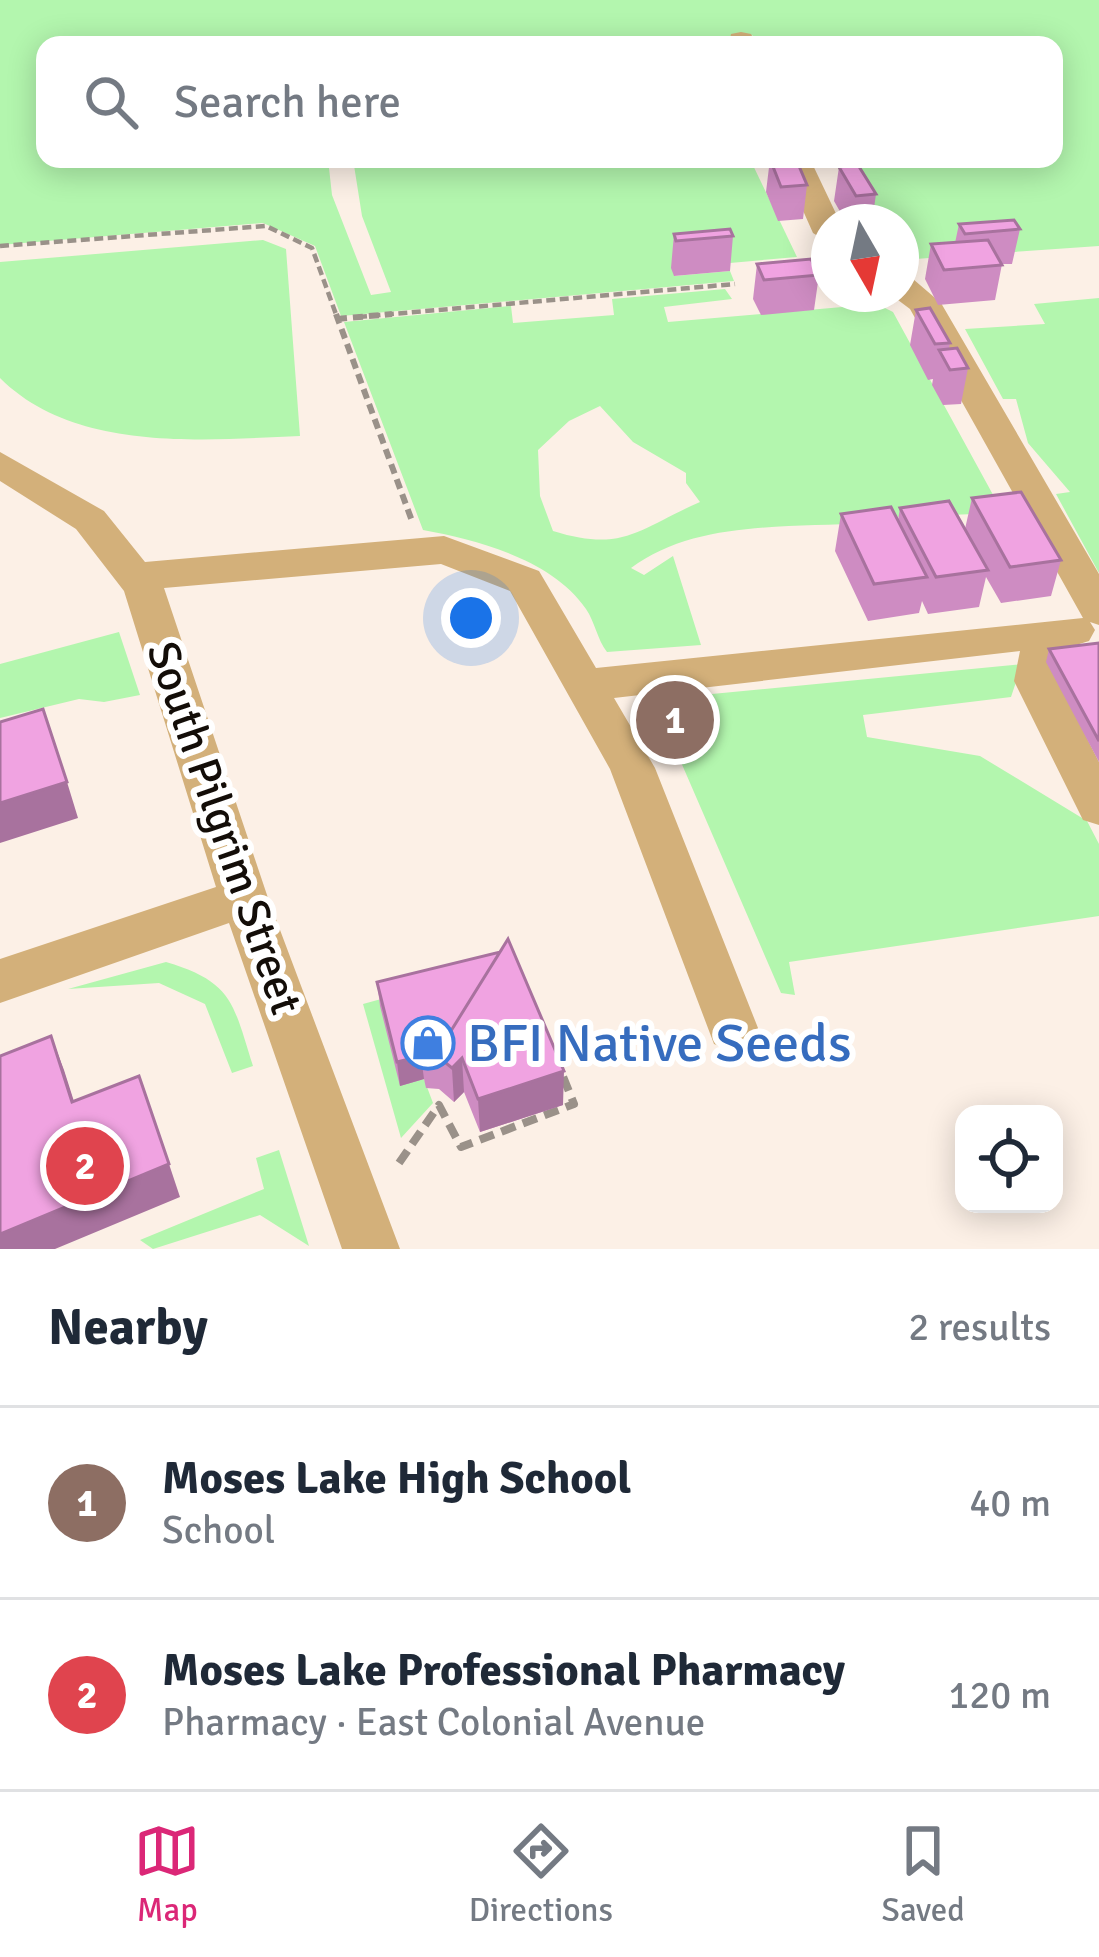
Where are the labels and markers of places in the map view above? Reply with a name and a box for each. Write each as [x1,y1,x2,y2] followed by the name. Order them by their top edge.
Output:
[636,675,714,765] pin: 1
[467,1010,852,1077] place label: BFI Native Seeds
[400,1015,456,1071] shop icon: BFI Native Seeds
[46,1121,124,1211] pin: 2

